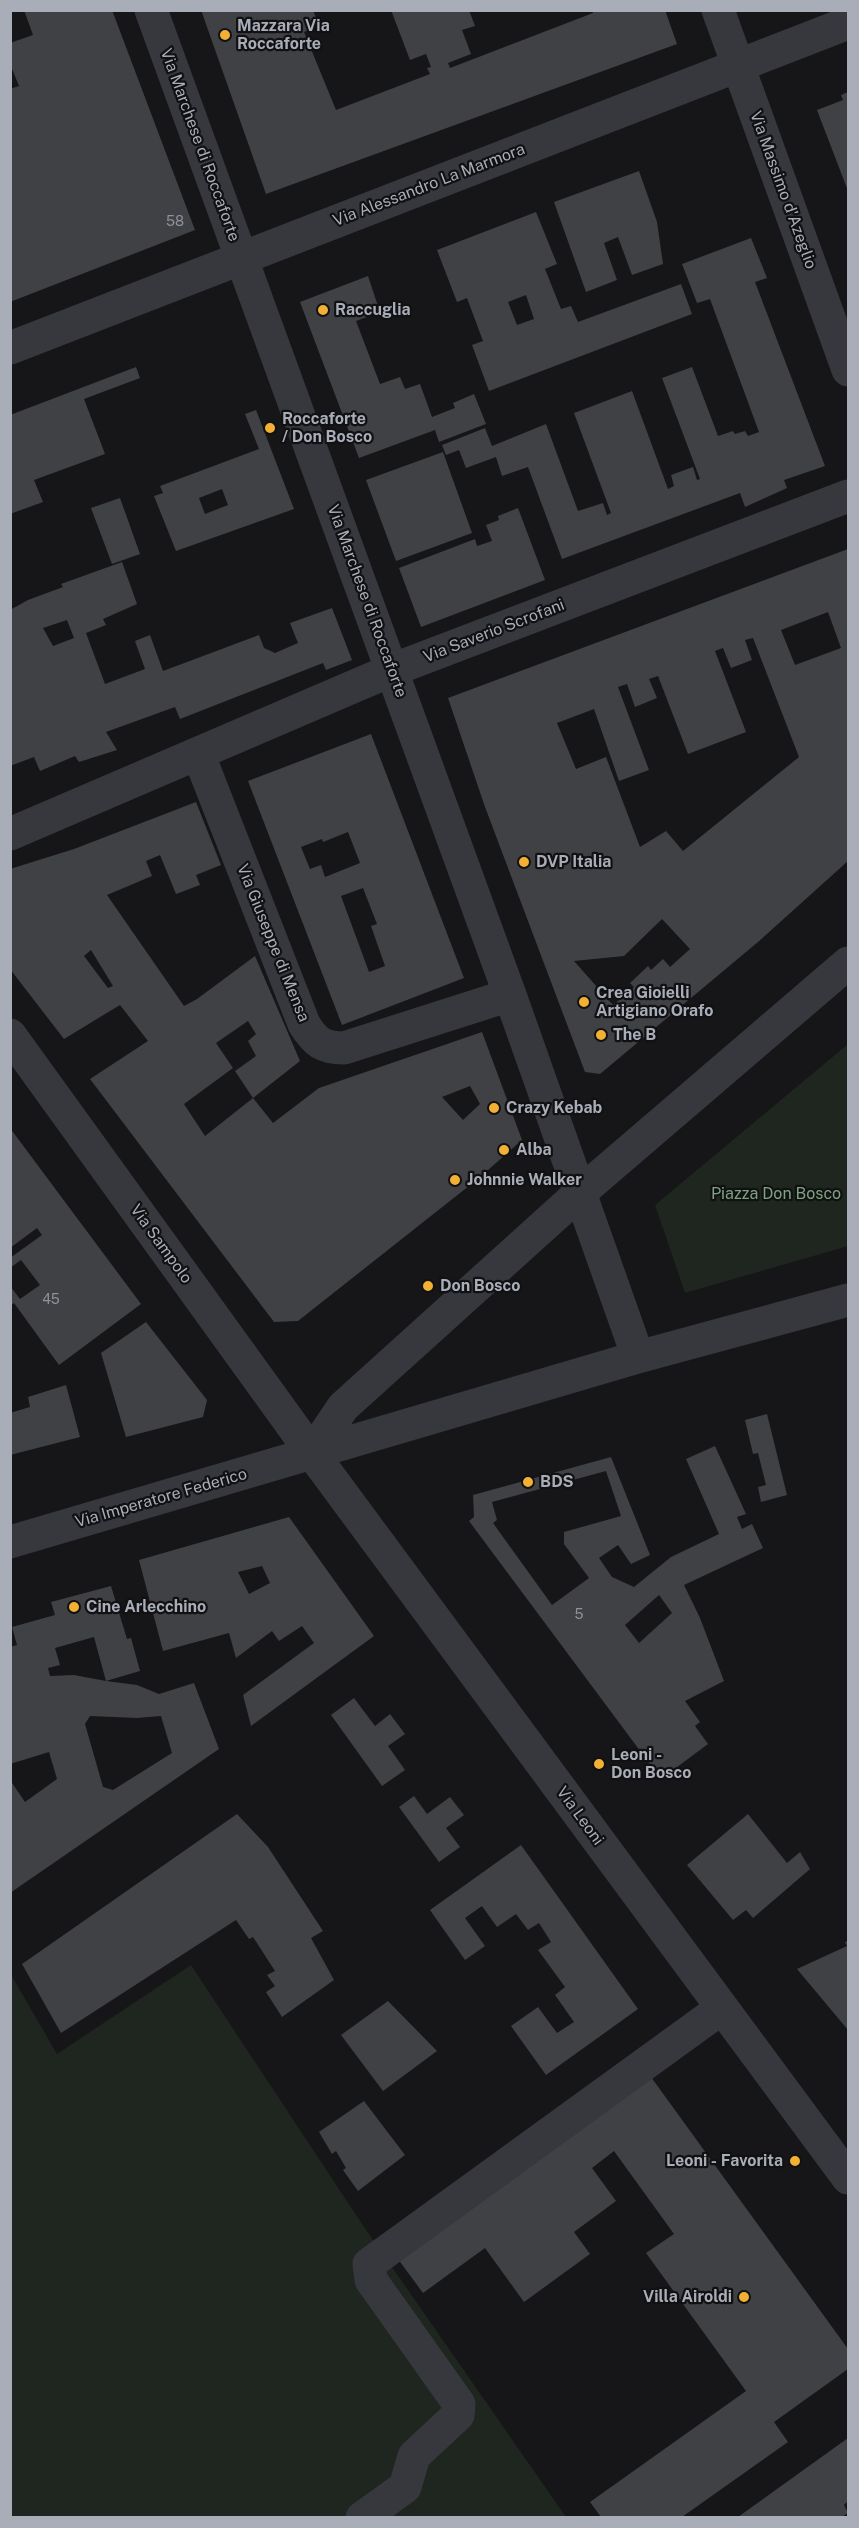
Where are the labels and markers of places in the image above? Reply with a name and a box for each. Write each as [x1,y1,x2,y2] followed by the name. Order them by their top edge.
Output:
[237,16,330,54] place label: Mazzara Via Roccaforte
[218,28,232,42] marker: Mazzara Via Roccaforte
[335,300,411,320] place label: Raccuglia
[316,303,330,317] marker: Raccuglia
[282,409,372,447] place label: Roccaforte / Don Bosco
[263,421,277,435] marker: Roccaforte / Don Bosco
[536,852,611,872] place label: DVP Italia
[517,855,531,869] marker: DVP Italia
[596,983,714,1021] place label: Crea Gioielli Artigiano Orafo
[577,995,591,1009] marker: Crea Gioielli Artigiano Orafo
[613,1025,656,1045] place label: The B
[594,1028,608,1042] marker: The B
[506,1098,602,1118] place label: Crazy Kebab
[487,1101,501,1115] marker: Crazy Kebab
[516,1140,552,1160] place label: Alba
[497,1143,511,1157] marker: Alba
[467,1170,582,1190] place label: Johnnie Walker
[448,1173,462,1187] marker: Johnnie Walker
[440,1276,520,1296] place label: Don Bosco
[421,1279,435,1293] marker: Don Bosco
[540,1472,574,1492] place label: BDS
[521,1475,535,1489] marker: BDS
[86,1597,206,1617] place label: Cine Arlecchino
[67,1600,81,1614] marker: Cine Arlecchino
[611,1745,691,1783] place label: Leoni - Don Bosco
[592,1757,606,1771] marker: Leoni - Don Bosco
[666,2151,783,2171] place label: Leoni - Favorita
[788,2154,802,2168] marker: Leoni - Favorita
[643,2287,732,2307] place label: Villa Airoldi
[737,2290,751,2304] marker: Villa Airoldi

